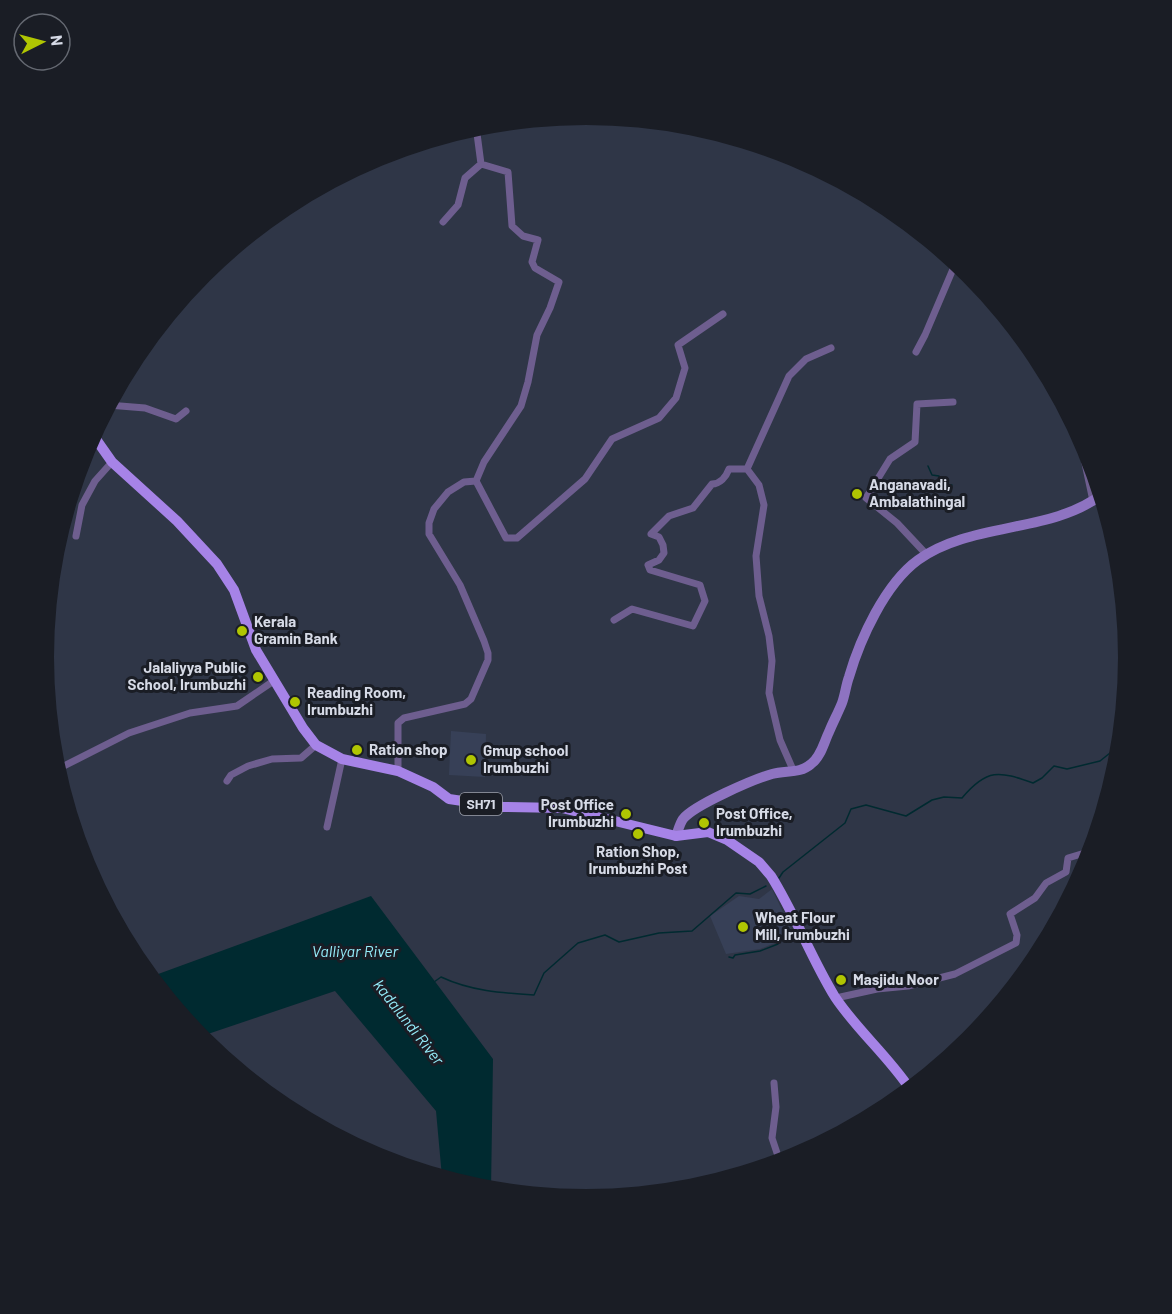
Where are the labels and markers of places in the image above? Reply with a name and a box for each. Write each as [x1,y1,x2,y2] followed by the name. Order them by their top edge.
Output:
[869,475,965,510] place label: Anganavadi, Ambalathingal
[850,487,864,501] marker: Anganavadi, Ambalathingal
[254,612,338,647] place label: Kerala Gramin Bank
[235,624,249,638] marker: Kerala Gramin Bank
[128,658,246,693] place label: Jalaliyya Public School, Irumbuzhi
[251,670,265,684] marker: Jalaliyya Public School, Irumbuzhi
[307,683,406,718] place label: Reading Room, Irumbuzhi
[288,695,302,709] marker: Reading Room, Irumbuzhi
[369,740,448,758] place label: Ration shop
[483,741,569,776] place label: Gmup school Irumbuzhi
[350,743,364,757] marker: Ration shop
[464,753,478,767] marker: Gmup school Irumbuzhi
[541,795,614,830] place label: Post Office Irumbuzhi
[716,804,793,839] place label: Post Office, Irumbuzhi
[619,807,633,821] marker: Post Office Irumbuzhi
[697,816,711,830] marker: Post Office, Irumbuzhi
[631,827,645,841] marker: Ration Shop, Irumbuzhi Post
[588,842,688,877] place label: Ration Shop, Irumbuzhi Post
[755,908,850,943] place label: Wheat Flour Mill, Irumbuzhi
[736,920,750,934] marker: Wheat Flour Mill, Irumbuzhi
[853,970,939,988] place label: Masjidu Noor
[834,973,848,987] marker: Masjidu Noor

